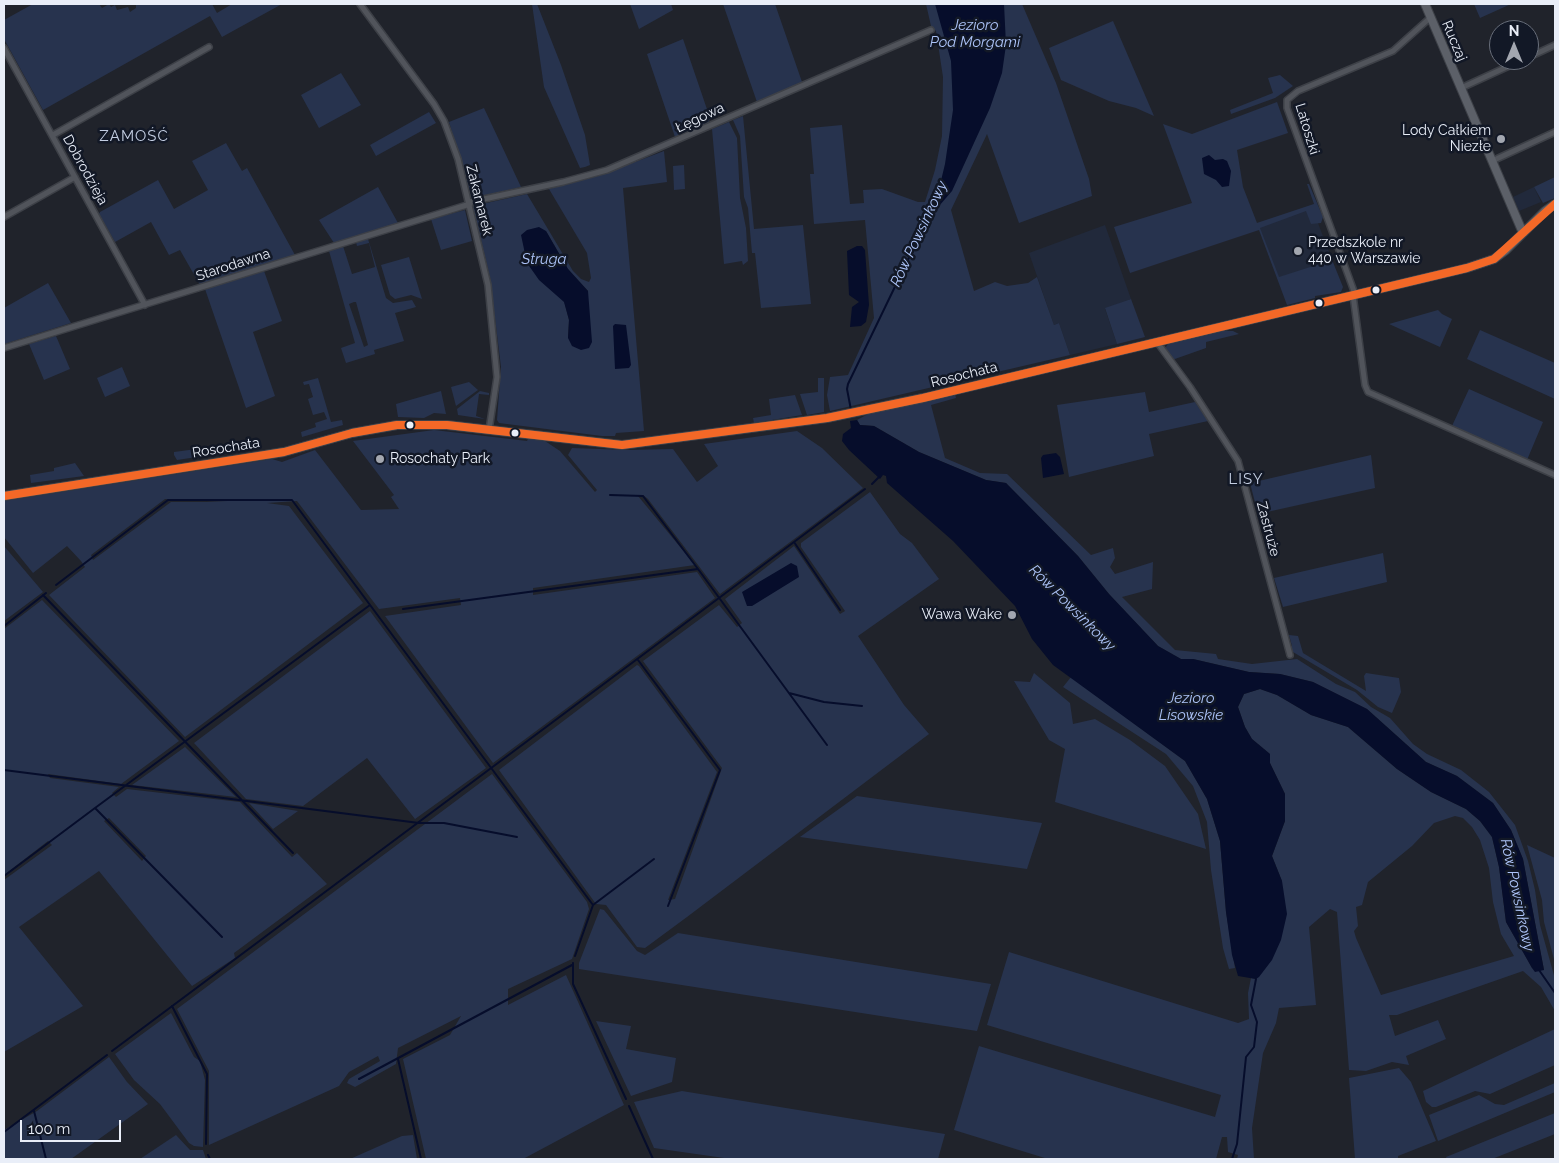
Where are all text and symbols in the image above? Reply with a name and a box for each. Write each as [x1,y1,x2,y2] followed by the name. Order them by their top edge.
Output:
[930,16,1020,51] water label: Jezioro Pod Morgami
[1438,18,1470,64] street label: Ruczaj
[1489,20,1539,70] north arrow
[1509,23,1519,39] text: N
[673,99,727,137] street label: Łęgowa
[1291,101,1323,157] street label: Latoszki
[1402,123,1491,156] place label: Lody Całkiem Niezłe
[99,127,169,145] district label: ZAMOŚĆ
[59,132,111,208] street label: Dobrodzieja
[1495,133,1507,145] marker: Lody Całkiem Niezłe
[462,163,496,237] street label: Zakamarek
[887,178,951,290] water label: Rów Powsinkowy
[1308,235,1421,268] place label: Przedszkole nr 440 w Warszawie
[194,245,272,285] street label: Starodawna
[1292,245,1304,257] marker: Przedszkole nr 440 w Warszawie
[521,250,567,268] water label: Struga
[1371,285,1381,295] unlabelled marker
[1314,298,1324,308] unlabelled marker
[929,359,999,391] street label: Rosochata
[405,420,415,430] unlabelled marker
[510,428,520,438] unlabelled marker
[191,434,261,462] street label: Rosochata
[390,451,490,467] place label: Rosochaty Park
[374,453,386,465] marker: Rosochaty Park
[1228,470,1264,488] district label: LISY
[1253,500,1283,558] street label: Zastruże
[1025,561,1119,655] water label: Rów Powsinkowy
[921,607,1002,623] place label: Wawa Wake
[1006,609,1018,621] marker: Wawa Wake
[1159,689,1223,724] water label: Jezioro Lisowskie
[1496,837,1538,953] water label: Rów Powsinkowy
[22,1110,124,1142] scale bar
[28,1120,70,1138] text: 100 m

